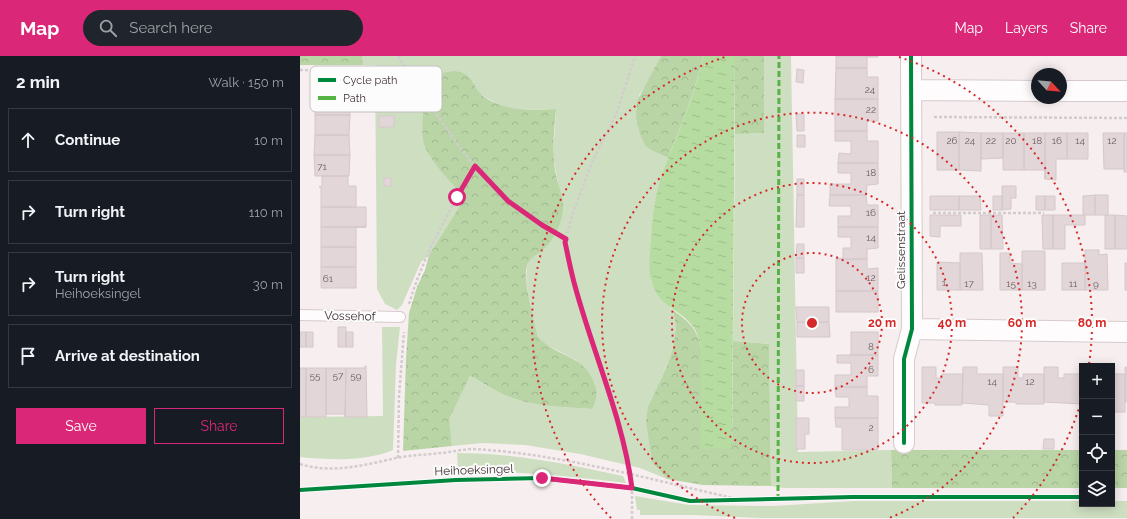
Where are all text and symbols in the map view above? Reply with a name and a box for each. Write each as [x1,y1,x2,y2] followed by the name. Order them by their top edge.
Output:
[83,10,363,46] search box
[20,17,59,39] text: Map
[97,17,119,39] icon: search
[129,19,213,37] text: Search here
[955,20,983,36] text: Map
[1005,20,1048,36] text: Layers
[1070,20,1107,36] text: Share
[310,66,442,112] legend
[1031,68,1067,104] north arrow
[16,72,60,92] text: 2 min
[343,74,397,87] text: Cycle path
[209,75,284,90] text: Walk · 150 m
[865,84,876,95] house number: 24
[343,92,366,105] text: Path
[866,104,876,115] house number: 22
[17,129,39,151] icon: ahead
[55,131,120,149] text: Continue
[254,133,283,148] text: 10 m
[946,135,958,146] house number: 26
[965,135,976,146] house number: 24
[986,135,996,146] house number: 22
[1005,135,1017,146] house number: 20
[1032,135,1042,146] house number: 18
[1052,135,1062,146] house number: 16
[1075,135,1085,146] house number: 14
[1107,135,1117,146] house number: 12
[317,161,328,172] house number: 71
[866,167,876,178] house number: 18
[448,188,466,206] route start
[17,201,39,223] icon: right
[55,203,125,221] text: Turn right
[249,205,283,220] text: 110 m
[866,207,876,218] house number: 16
[894,211,908,289] street label: Gelissenstraat
[866,232,876,243] house number: 14
[55,268,125,286] text: Turn right
[866,272,876,283] house number: 12
[17,273,39,295] icon: right
[323,273,334,284] house number: 61
[253,277,283,292] text: 30 m
[942,277,947,288] house number: 1
[964,278,974,289] house number: 17
[1006,278,1016,289] house number: 15
[1027,278,1037,289] house number: 13
[1069,278,1078,289] house number: 11
[1093,278,1099,289] house number: 9
[55,286,141,301] text: Heihoeksingel
[324,309,377,323] street label: Vossehof
[805,316,819,330] centre of rings
[868,316,896,330] text: 20 m
[938,316,966,330] text: 40 m
[1008,316,1036,330] text: 60 m
[1078,316,1106,330] text: 80 m
[868,341,874,352] house number: 8
[17,345,39,367] icon: arrive
[55,347,200,365] text: Arrive at destination
[1079,363,1115,507] map controls
[1079,363,1115,399] button: +
[868,364,874,375] house number: 6
[310,370,321,381] house number: 55
[333,370,344,381] house number: 57
[350,370,362,381] house number: 59
[987,376,997,387] house number: 14
[1025,376,1035,387] house number: 12
[1079,399,1115,435] button: −
[16,408,146,444] button: Save
[154,408,284,444] button: Share
[868,422,874,433] house number: 2
[1079,435,1115,471] button: locate
[434,462,514,478] street label: Heihoeksingel
[533,469,551,487] route end
[1079,471,1115,507] button: layers

